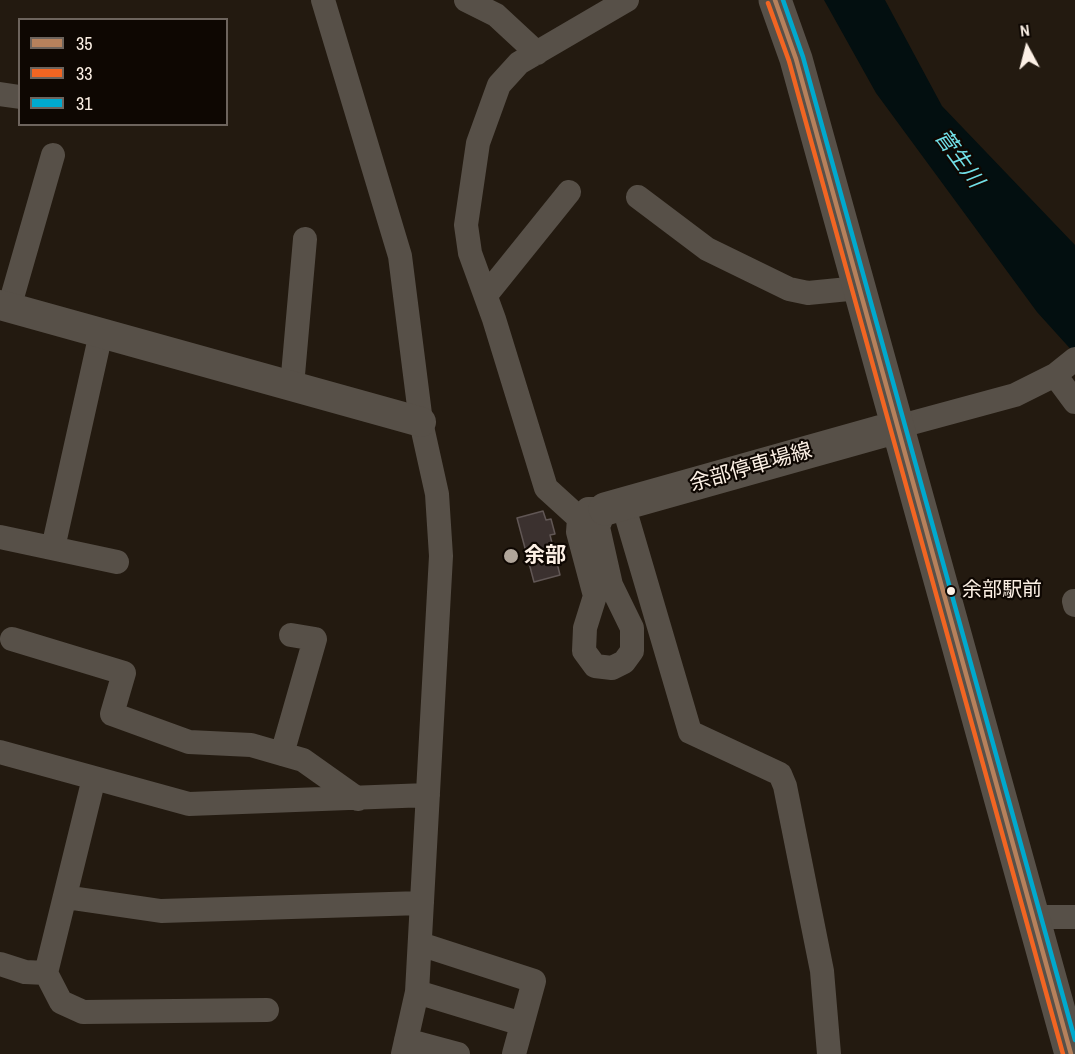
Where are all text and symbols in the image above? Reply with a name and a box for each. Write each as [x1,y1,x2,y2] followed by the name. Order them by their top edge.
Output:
[18,18,228,126] legend
[997,18,1057,78] north arrow
[1019,19,1031,42] text: N
[76,31,92,56] text: 35
[76,61,92,86] text: 33
[76,91,92,116] text: 31
[928,125,988,193] water label: 菅生川
[687,439,815,497] street label: 余部停車場線
[524,543,566,569] place label: 余部
[502,547,520,565] marker: 余部
[962,579,1042,603] place label: 余部駅前
[945,585,957,597] marker: 余部駅前

